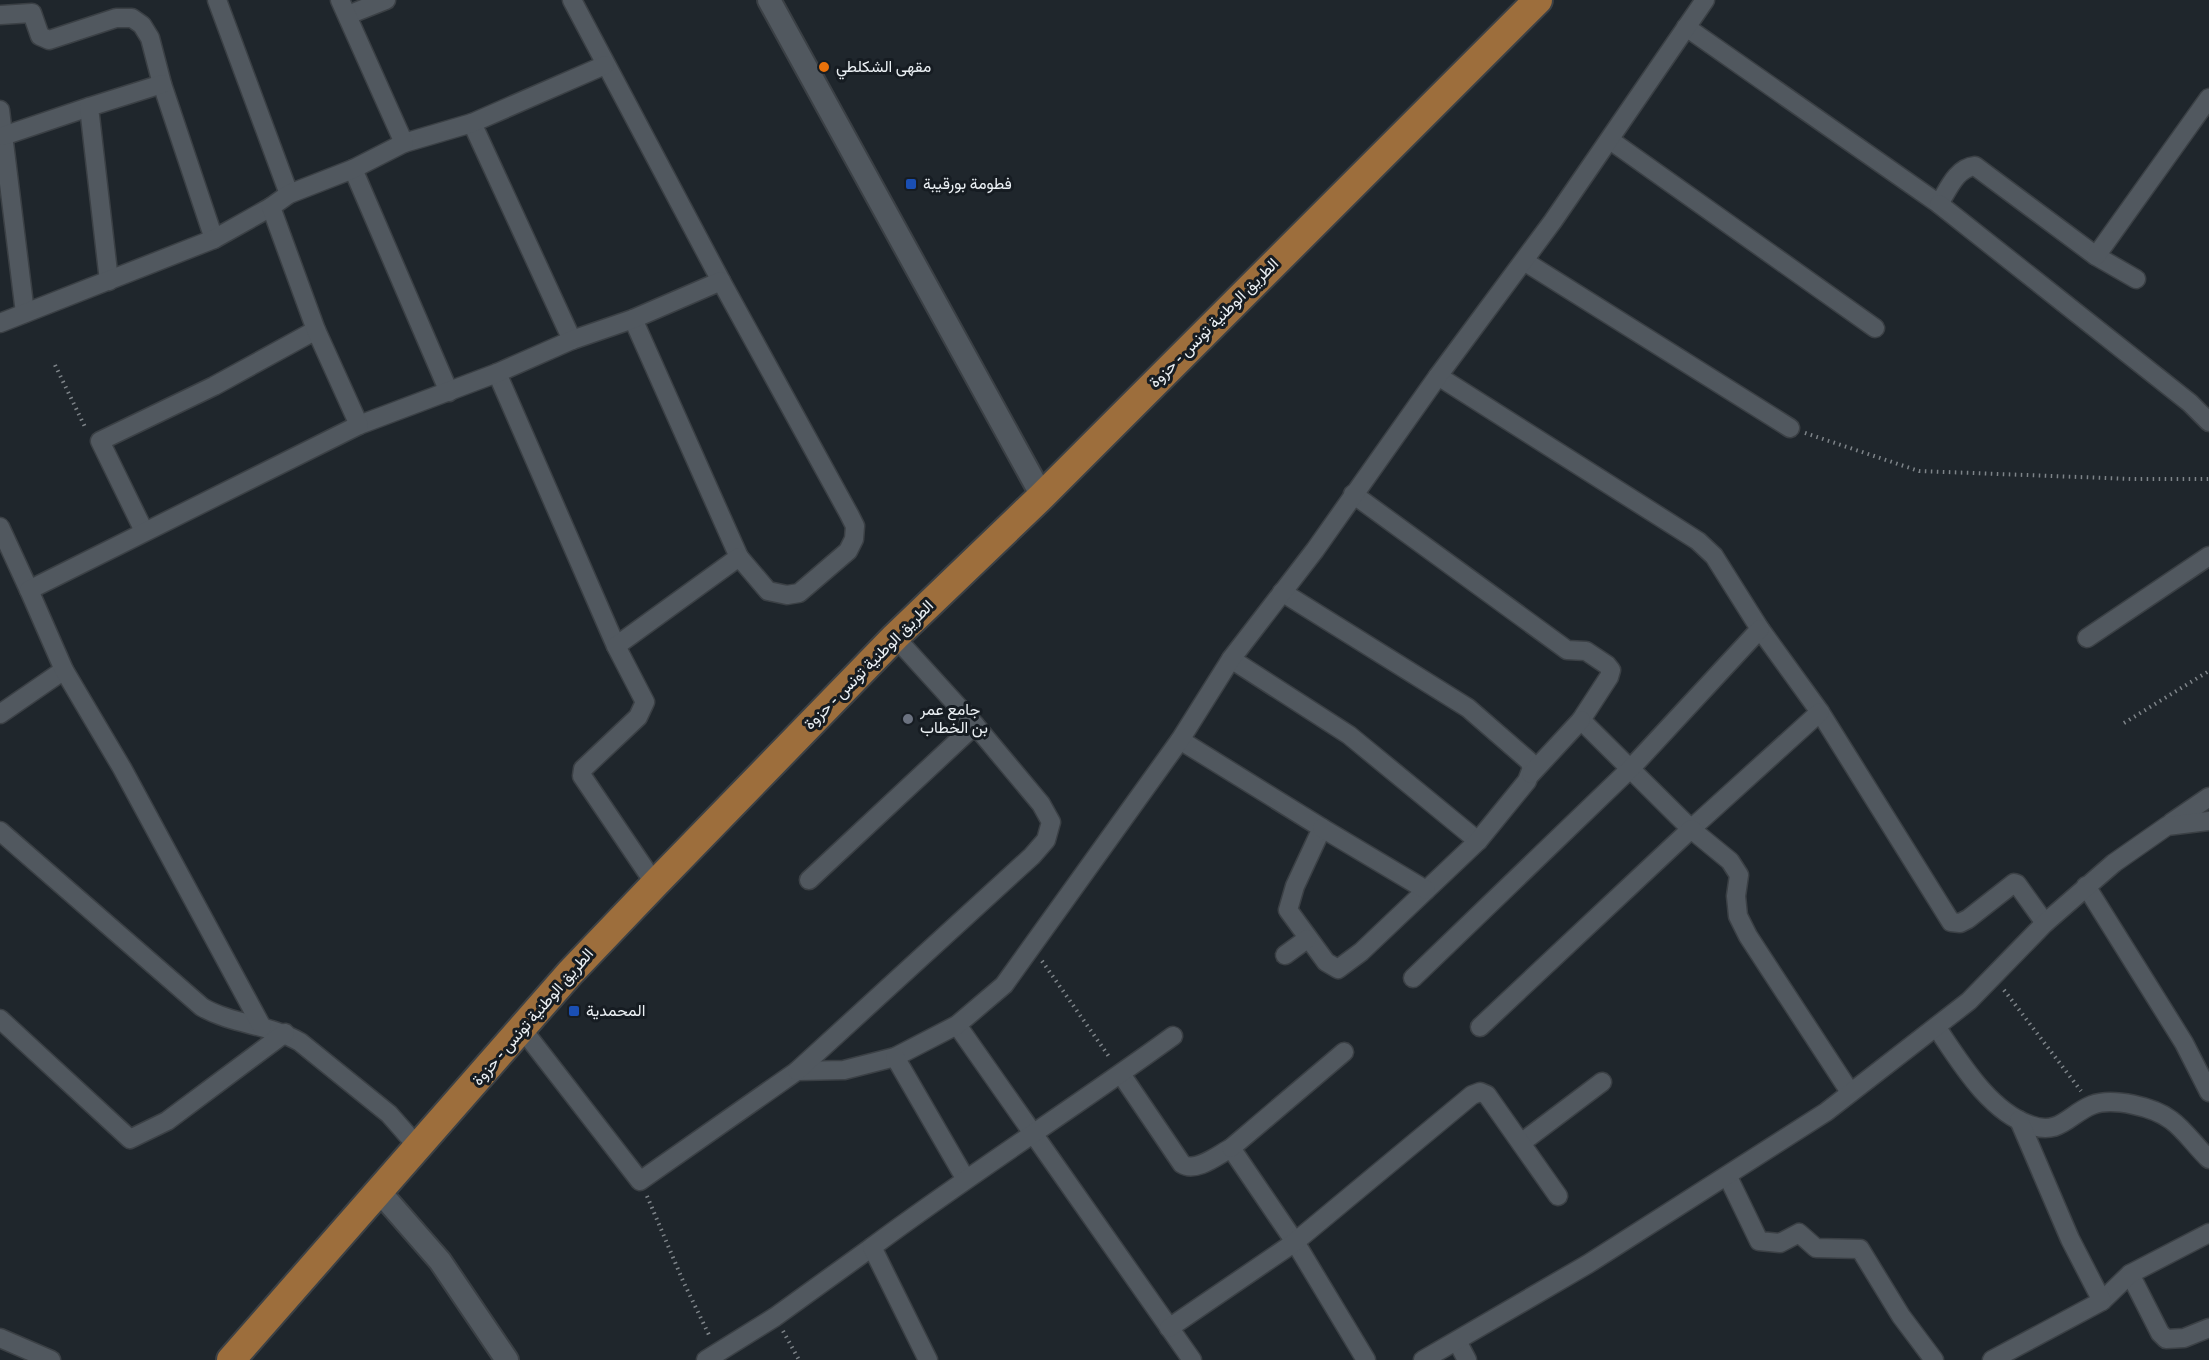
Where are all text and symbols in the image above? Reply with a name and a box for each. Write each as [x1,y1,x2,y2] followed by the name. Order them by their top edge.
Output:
[836,57,931,80] place label: مقهى الشكلطي
[817,60,831,74] marker: مقهى الشكلطي
[923,174,1012,194] place label: فطومة بورقيبة
[904,177,918,191] marker: فطومة بورقيبة
[1145,254,1283,392] street label: الطريق الوطنية تونس - حزوة
[800,596,938,734] street label: الطريق الوطنية تونس - حزوة
[919,700,988,738] place label: جامع عمر بن الخطاب
[901,712,915,726] marker: جامع عمر بن الخطاب
[468,944,598,1090] street label: الطريق الوطنية تونس - حزوة
[586,1001,645,1021] place label: المحمدية
[567,1004,581,1018] marker: المحمدية

